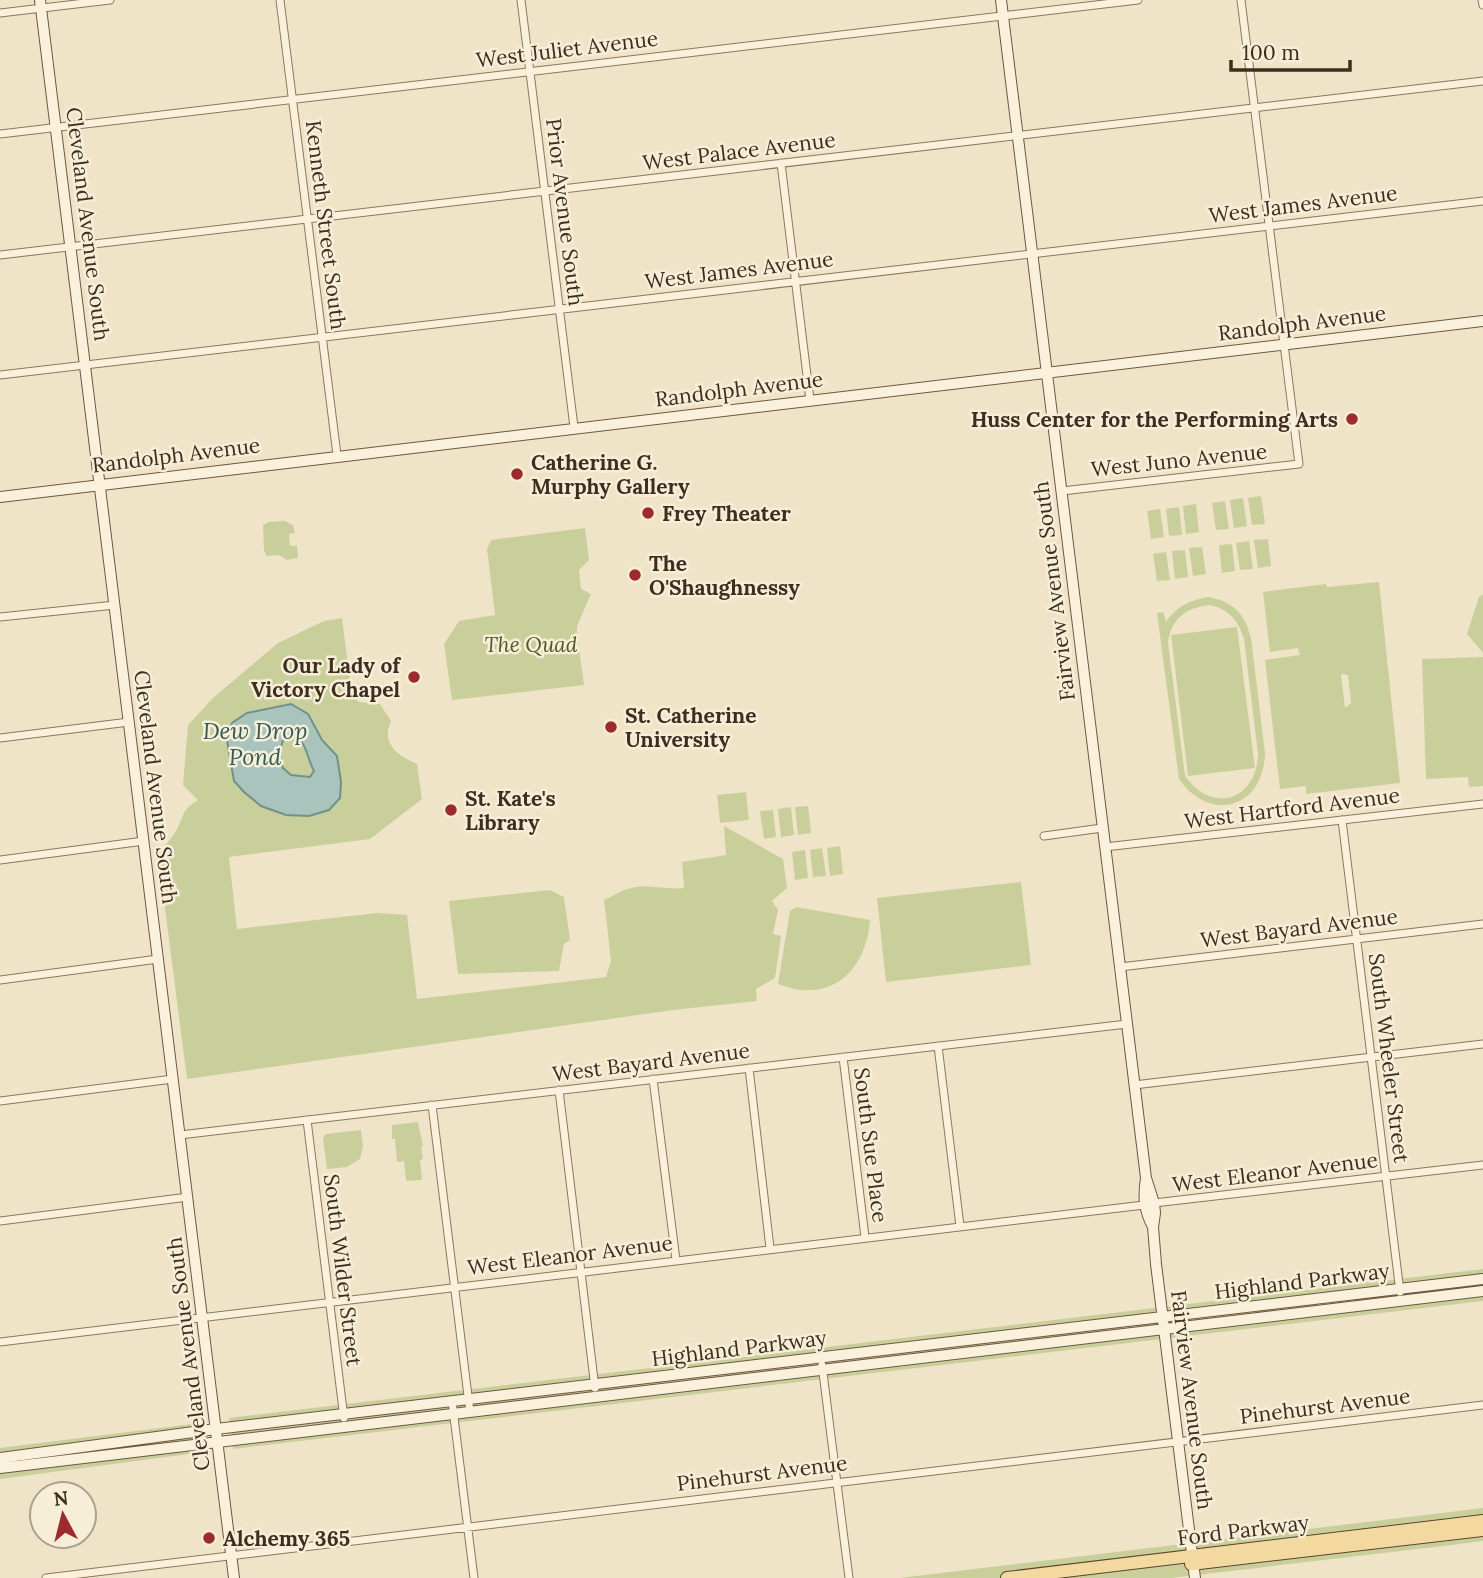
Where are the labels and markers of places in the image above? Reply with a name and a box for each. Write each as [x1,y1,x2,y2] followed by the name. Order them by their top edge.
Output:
[971,406,1338,433] place label: Huss Center for the Performing Arts
[1344,411,1360,427] marker: Huss Center for the Performing Arts
[531,449,690,500] place label: Catherine G. Murphy Gallery
[509,466,525,482] marker: Catherine G. Murphy Gallery
[662,500,791,527] place label: Frey Theater
[640,505,656,521] marker: Frey Theater
[649,550,800,601] place label: The O'Shaughnessy
[627,567,643,583] marker: The O'Shaughnessy
[251,652,401,703] place label: Our Lady of Victory Chapel
[406,669,422,685] marker: Our Lady of Victory Chapel
[625,702,757,753] place label: St. Catherine University
[603,719,619,735] marker: St. Catherine University
[465,785,556,836] place label: St. Kate's Library
[443,802,459,818] marker: St. Kate's Library
[223,1525,350,1552] place label: Alchemy 365
[201,1530,217,1546] marker: Alchemy 365

